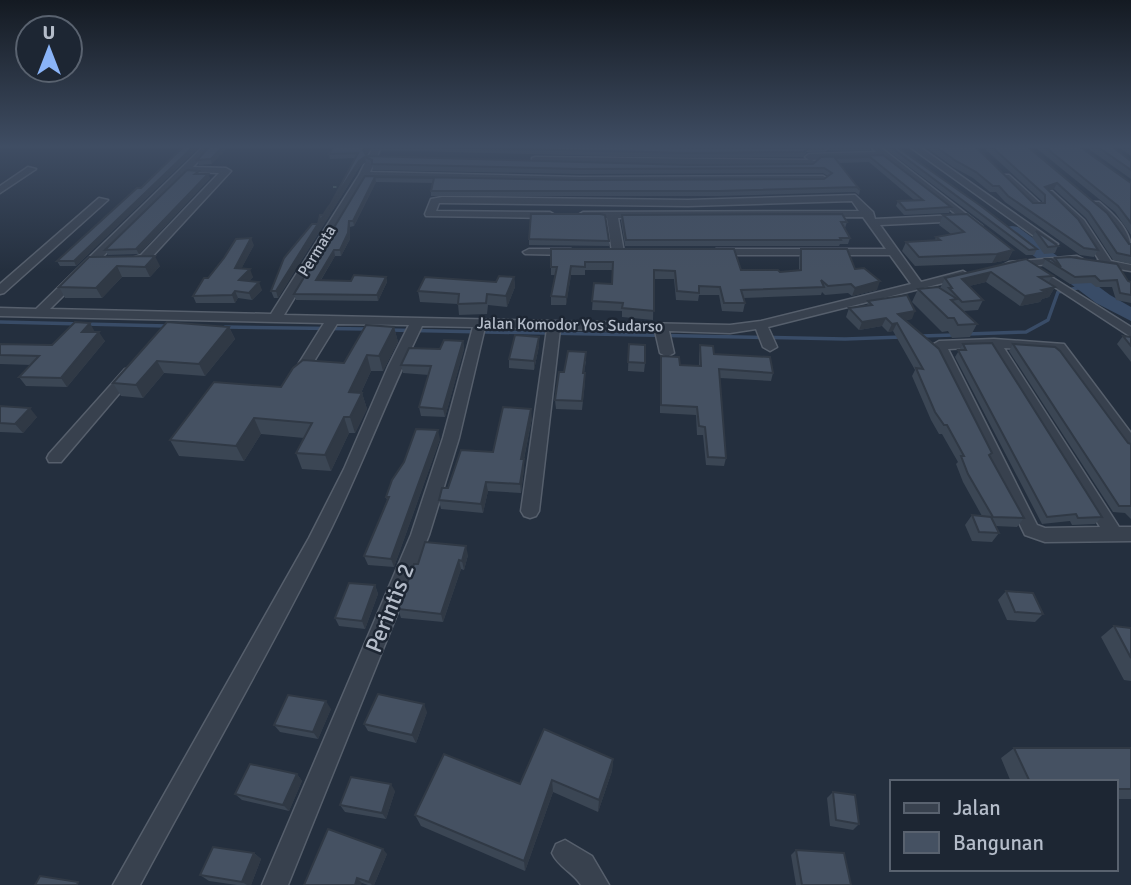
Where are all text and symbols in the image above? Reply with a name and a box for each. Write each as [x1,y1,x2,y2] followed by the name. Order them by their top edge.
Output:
[14,14,84,84] north arrow
[43,21,55,45] text: U
[293,222,341,280] street label: Permata
[477,313,663,337] street label: Jalan Komodor Yos Sudarso
[359,559,421,657] street label: Perintis 2
[890,780,1117,871] legend
[953,795,1001,821] text: Jalan
[953,830,1044,856] text: Bangunan

